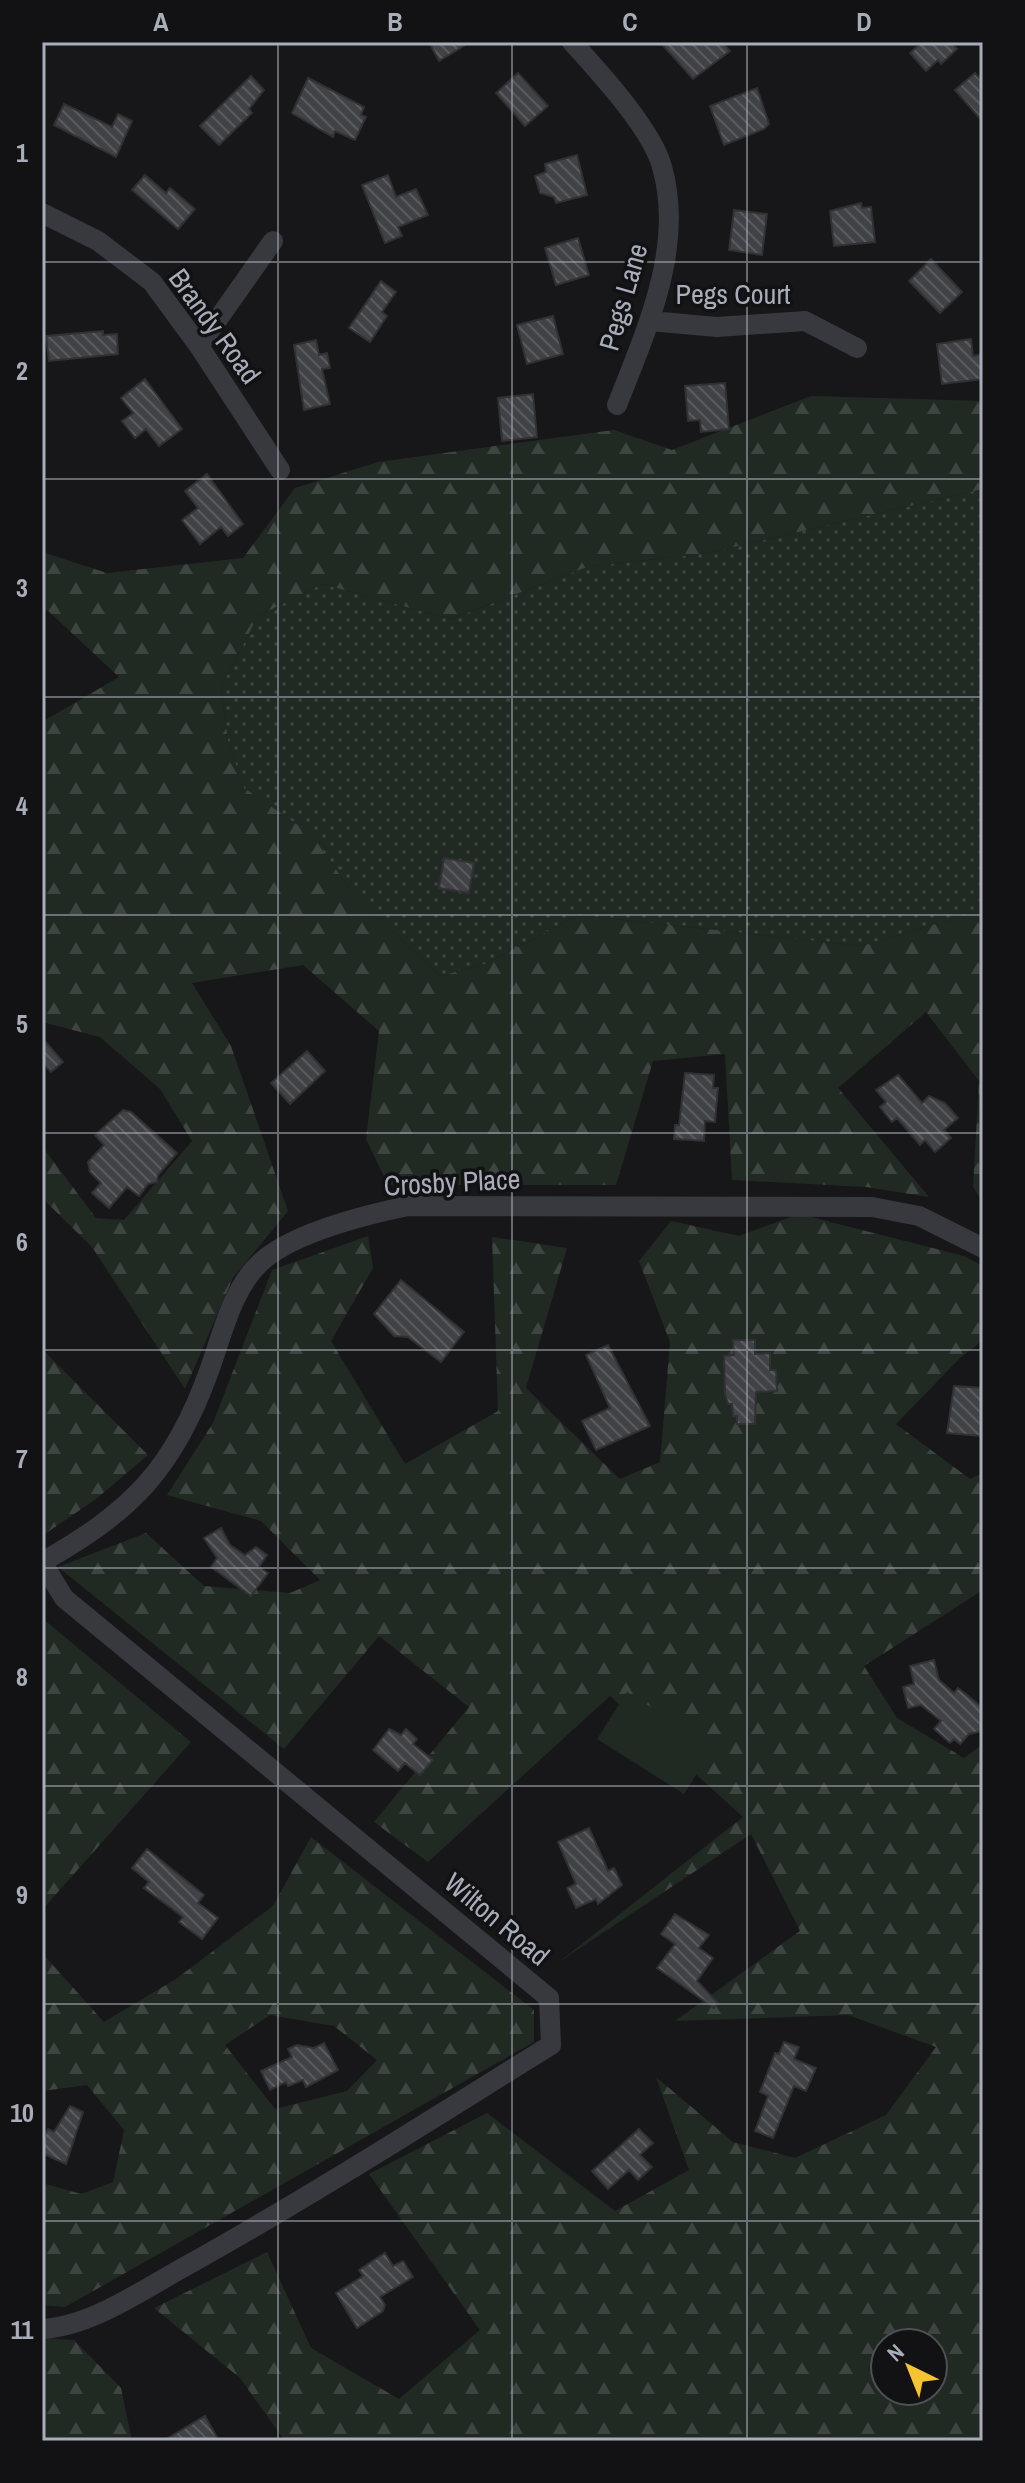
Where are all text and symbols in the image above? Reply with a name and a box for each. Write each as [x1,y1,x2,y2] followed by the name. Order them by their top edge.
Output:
[153,4,169,39] text: A
[387,4,403,39] text: B
[622,4,638,39] text: C
[856,4,872,39] text: D
[16,135,28,170] text: 1
[590,239,656,355] street label: Pegs Lane
[160,261,270,391] street label: Brandy Road
[676,275,790,313] street label: Pegs Court
[16,353,28,388] text: 2
[16,570,28,605] text: 3
[16,788,28,823] text: 4
[16,1006,28,1041] text: 5
[383,1159,521,1205] street label: Crosby Place
[16,1224,28,1259] text: 6
[16,1441,28,1476] text: 7
[16,1659,28,1694] text: 8
[436,1864,558,1974] street label: Wilton Road
[16,1877,28,1912] text: 9
[10,2095,34,2130] text: 10
[11,2312,33,2347] text: 11
[869,2327,949,2407] north arrow
[880,2337,910,2368] text: N

